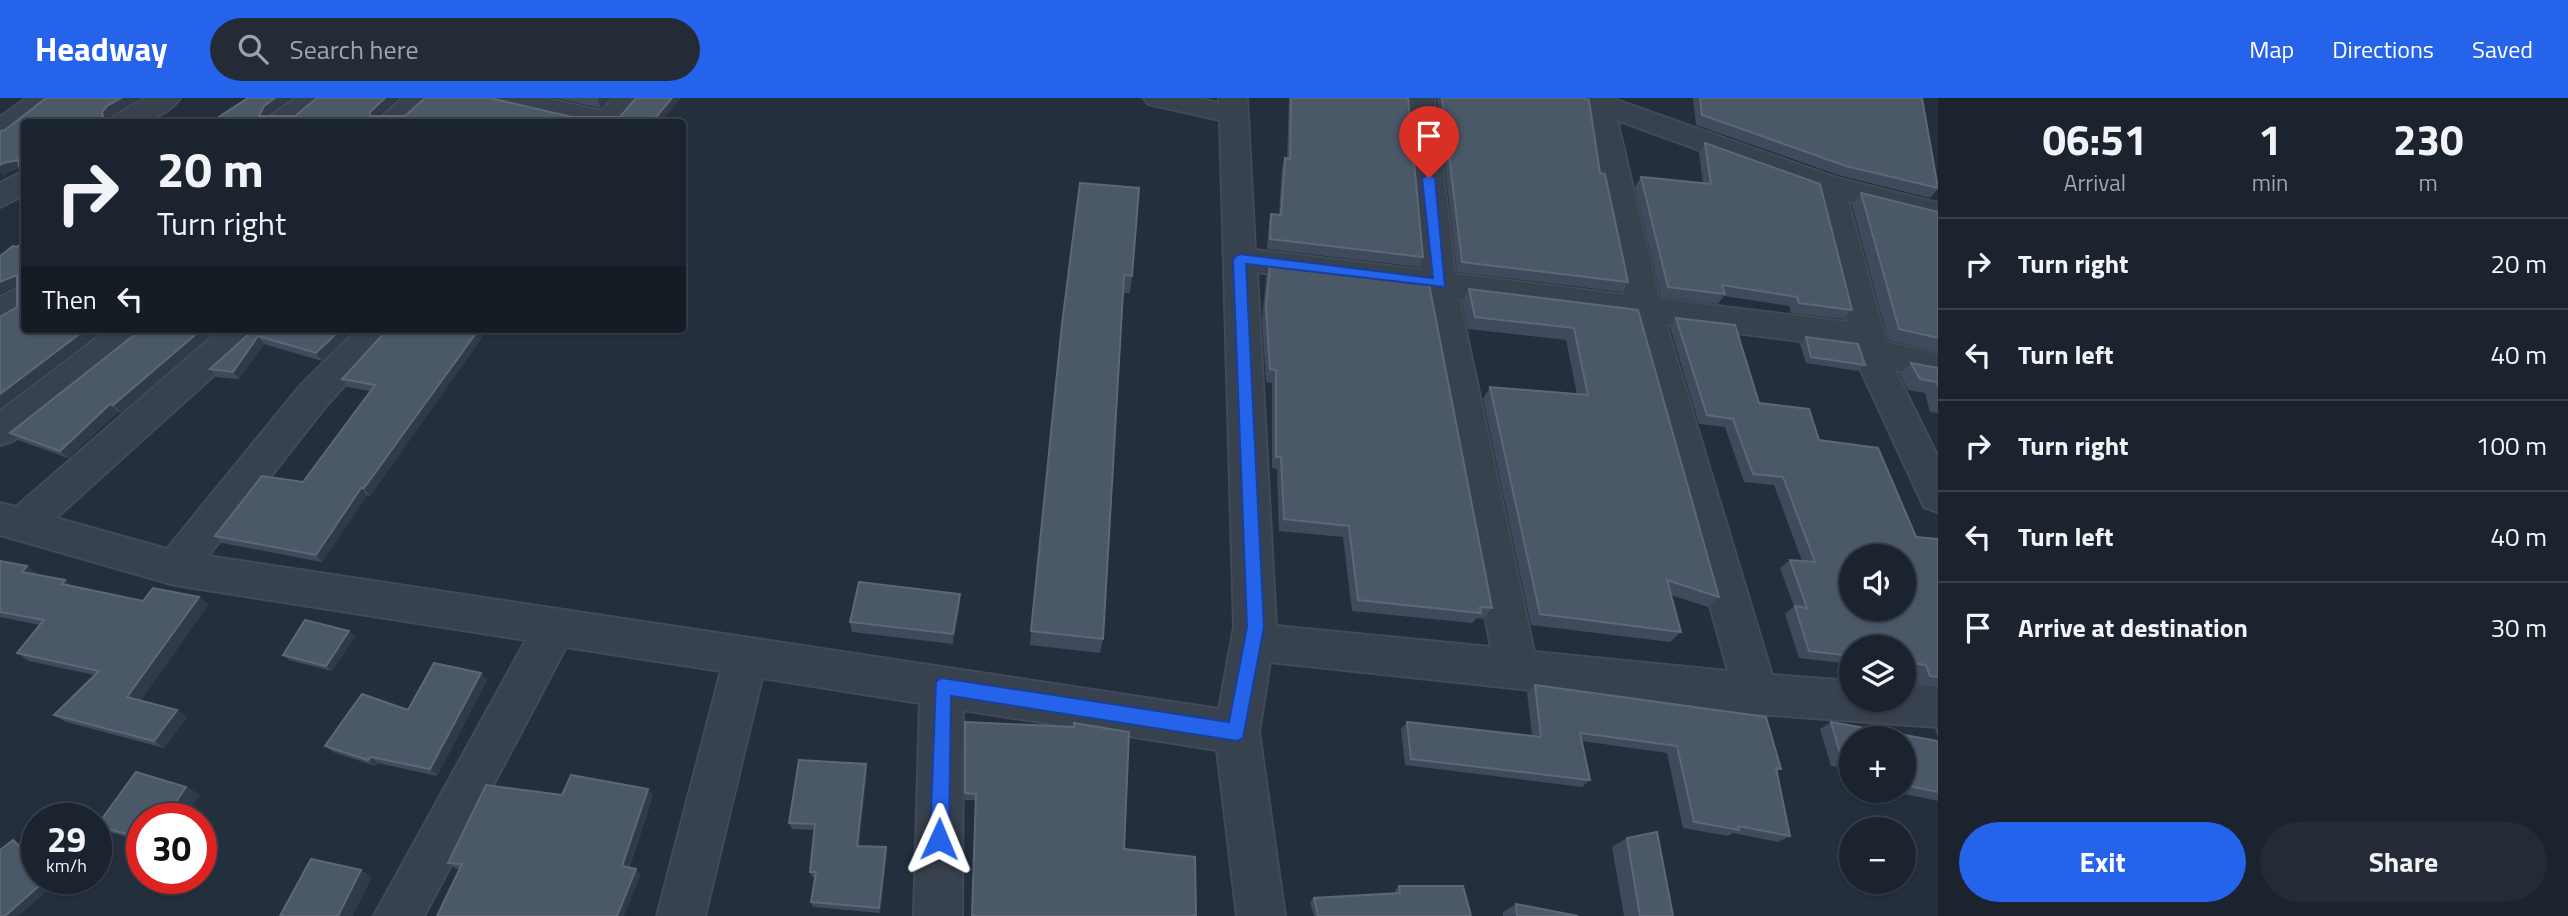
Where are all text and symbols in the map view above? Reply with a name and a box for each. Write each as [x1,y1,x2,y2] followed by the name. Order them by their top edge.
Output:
[210,18,700,81] search box
[35,24,168,74] text: Headway
[234,30,272,68] icon: search
[290,30,419,69] text: Search here
[2249,31,2294,67] text: Map
[2332,31,2434,67] text: Directions
[2472,31,2533,67] text: Saved
[1399,106,1459,178] pin
[2042,107,2147,171] text: 06:51
[2258,107,2282,171] text: 1
[2393,107,2463,171] text: 230
[1410,117,1448,155] icon: arrive
[157,131,264,206] text: 20 m
[42,147,133,238] icon: right
[2064,165,2126,200] text: Arrival
[2252,165,2288,200] text: min
[2419,165,2438,200] text: m
[157,199,286,247] text: Turn right
[2018,244,2129,283] text: Turn right
[2490,244,2547,283] text: 20 m
[1959,245,1997,283] icon: right
[42,280,97,319] text: Then
[111,280,149,318] icon: left
[2018,335,2113,374] text: Turn left
[2490,335,2547,374] text: 40 m
[1959,336,1997,374] icon: left
[2018,426,2129,465] text: Turn right
[2476,426,2547,465] text: 100 m
[1959,427,1997,465] icon: right
[2018,517,2113,556] text: Turn left
[2490,517,2547,556] text: 40 m
[1959,518,1997,556] icon: left
[1839,544,1916,894] map controls
[1839,544,1916,621] button: sound
[2018,608,2248,647] text: Arrive at destination
[2490,608,2547,647] text: 30 m
[1959,609,1997,647] icon: arrive
[1839,635,1916,712] button: layers
[1839,726,1916,803] button: +
[902,802,976,876] position arrow
[126,803,217,894] speed limit sign: 30
[47,812,86,866] text: 29
[1839,817,1916,894] button: −
[1959,822,2246,902] button: Exit
[2260,822,2547,902] button: Share
[46,852,87,879] text: km/h

